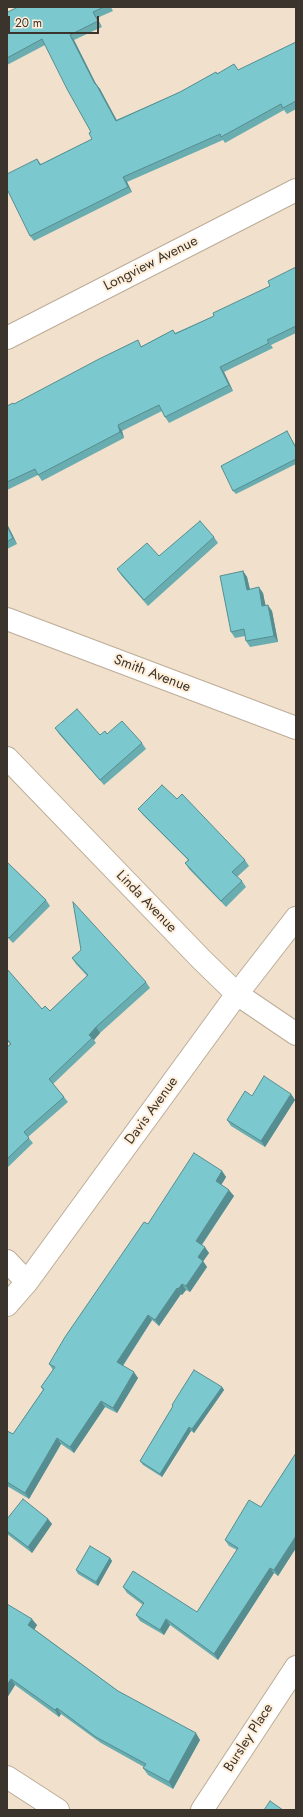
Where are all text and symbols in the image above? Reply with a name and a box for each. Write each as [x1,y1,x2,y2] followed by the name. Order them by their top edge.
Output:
[10,8,101,34] scale bar
[15,14,42,32] text: 20 m
[101,233,201,295] street label: Longview Avenue
[111,652,193,696] street label: Smith Avenue
[112,867,180,937] street label: Linda Avenue
[122,1074,182,1148] street label: Davis Avenue
[221,1701,277,1775] street label: Bursley Place

